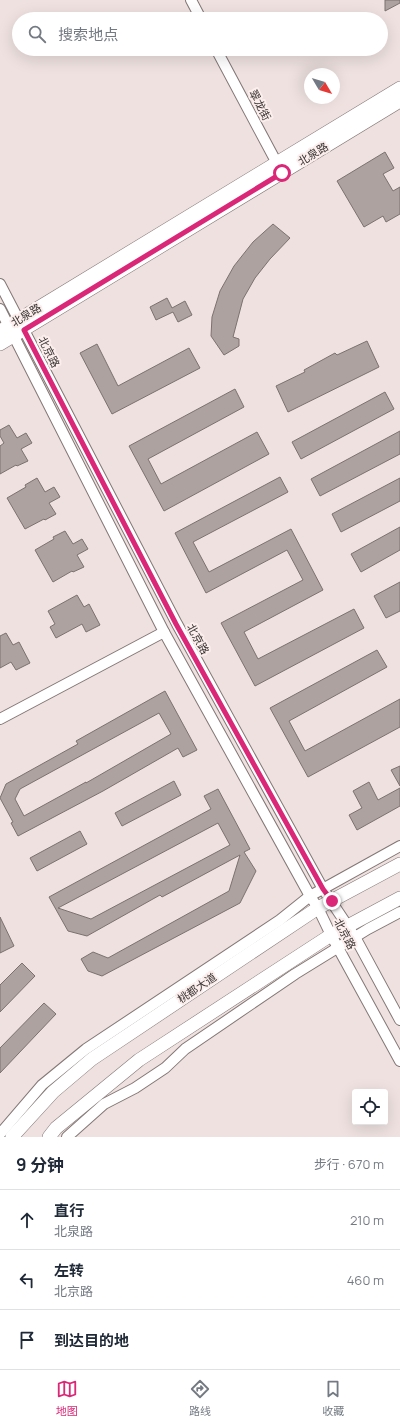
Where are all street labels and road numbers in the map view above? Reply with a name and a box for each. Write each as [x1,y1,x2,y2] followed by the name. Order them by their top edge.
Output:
[246,87,275,123] street label: 翠龙街
[295,139,331,168] street label: 北泉路
[8,300,44,329] street label: 北泉路
[35,334,64,370] street label: 北京路
[184,621,213,657] street label: 北京路
[331,916,360,952] street label: 北京路
[174,969,219,1006] street label: 桃都大道

